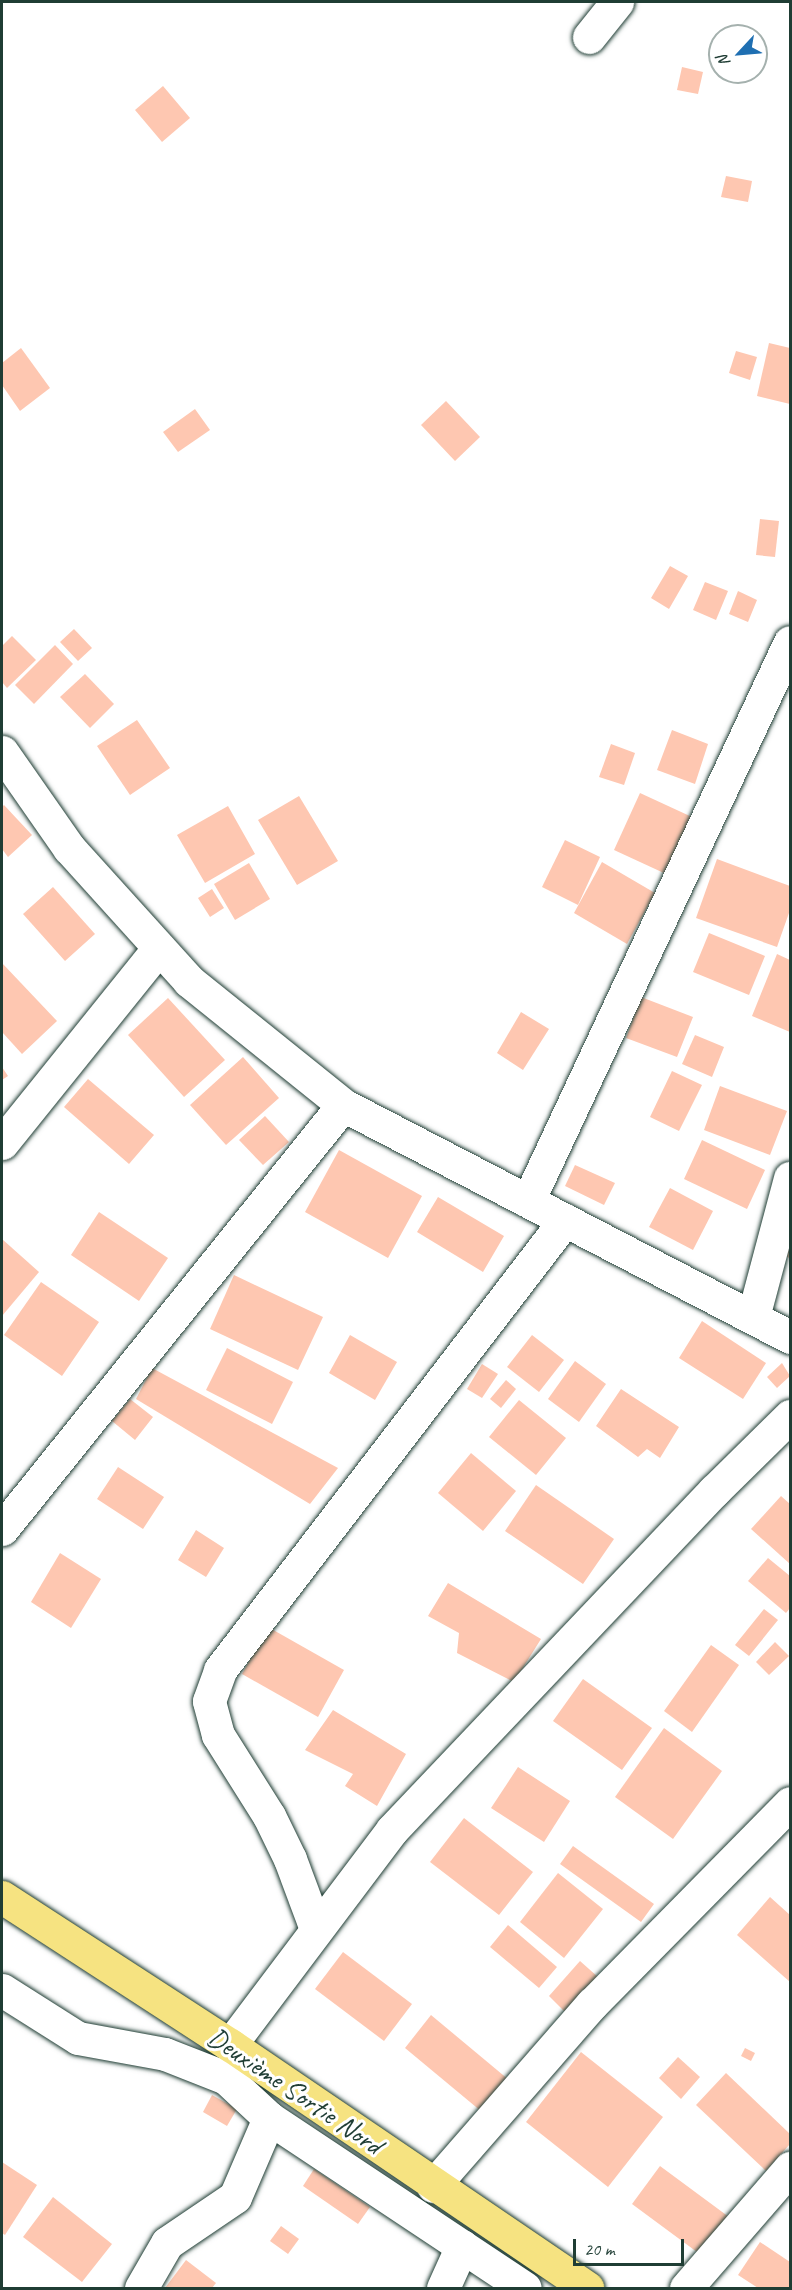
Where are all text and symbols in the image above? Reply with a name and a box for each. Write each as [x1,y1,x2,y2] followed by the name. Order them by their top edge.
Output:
[708,24,768,84] north arrow
[712,52,735,70] text: N
[202,2020,388,2162] street label: Deuxième Sortie Nord
[576,2227,687,2265] scale bar
[584,2238,615,2260] text: 20 m

